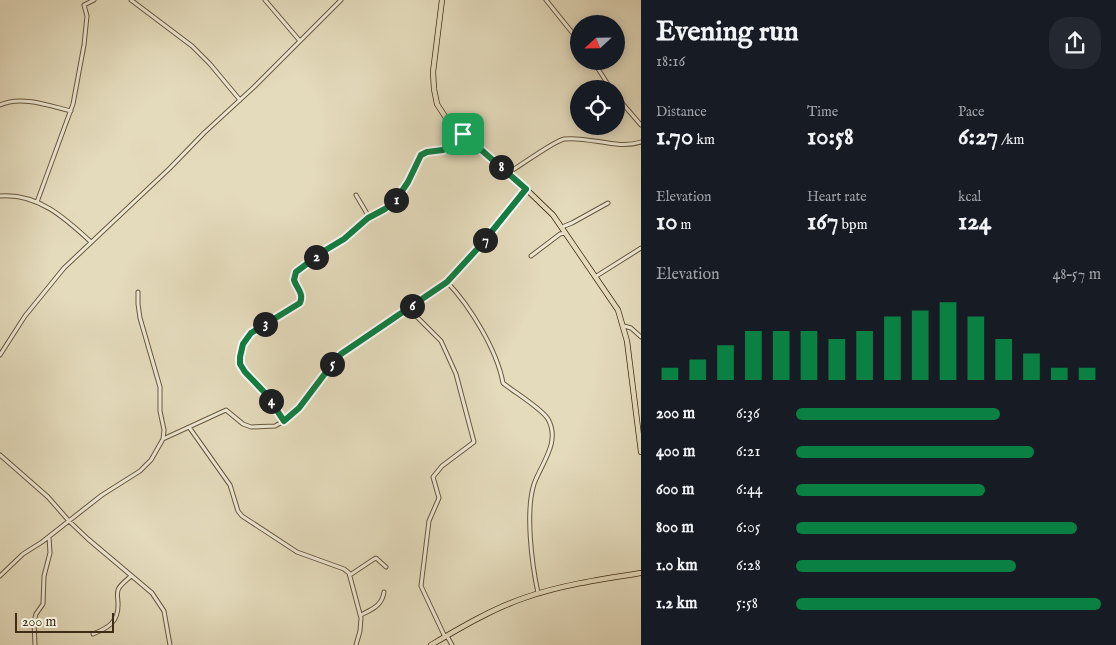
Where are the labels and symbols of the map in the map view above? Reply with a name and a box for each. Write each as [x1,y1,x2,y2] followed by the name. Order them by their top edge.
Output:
[570,15,625,70] north arrow
[442,113,484,155] pin
[488,154,514,180] pin: 8
[384,188,408,212] pin: 1
[472,228,498,252] pin: 7
[304,244,328,270] pin: 2
[400,294,424,318] pin: 6
[252,312,278,336] pin: 3
[320,352,344,376] pin: 5
[258,388,284,414] pin: 4
[15,610,114,633] scale bar

